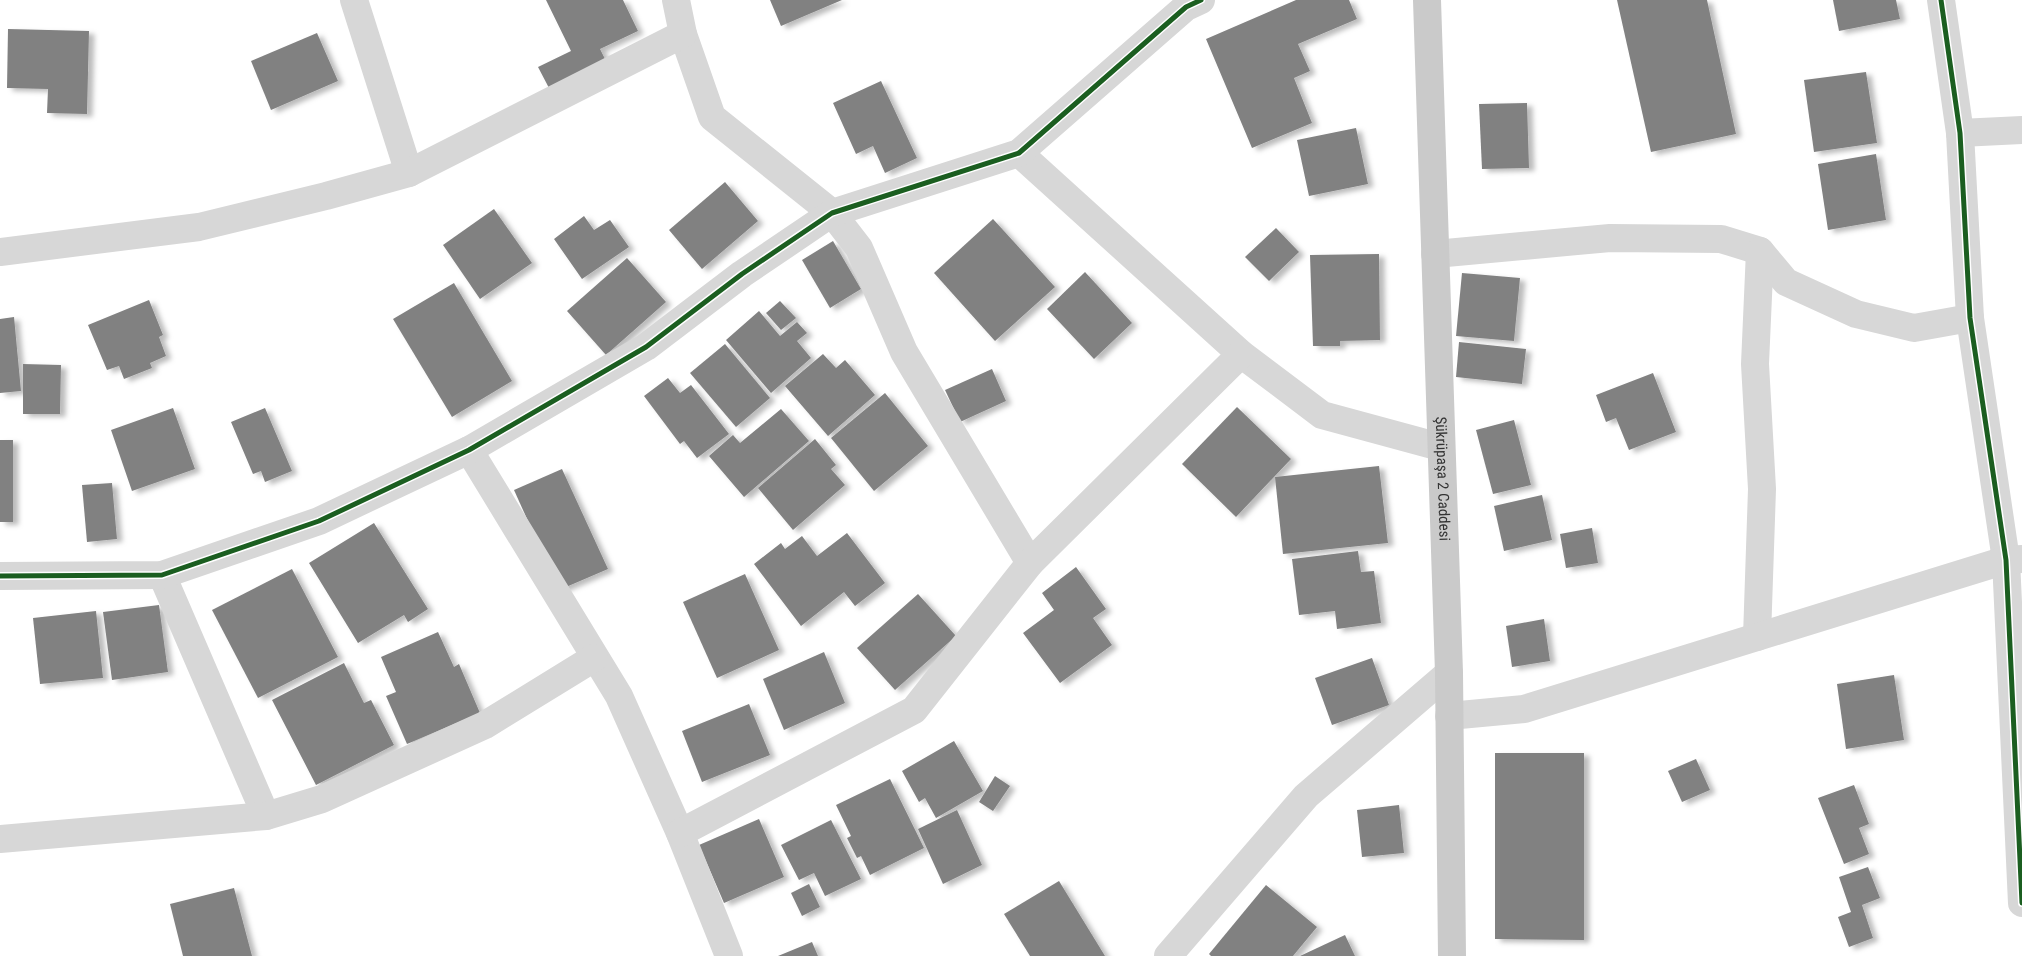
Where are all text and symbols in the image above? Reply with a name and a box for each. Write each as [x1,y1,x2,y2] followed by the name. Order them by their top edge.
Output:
[1432,416,1454,541] street label: Şükrüpaşa 2 Caddesi

